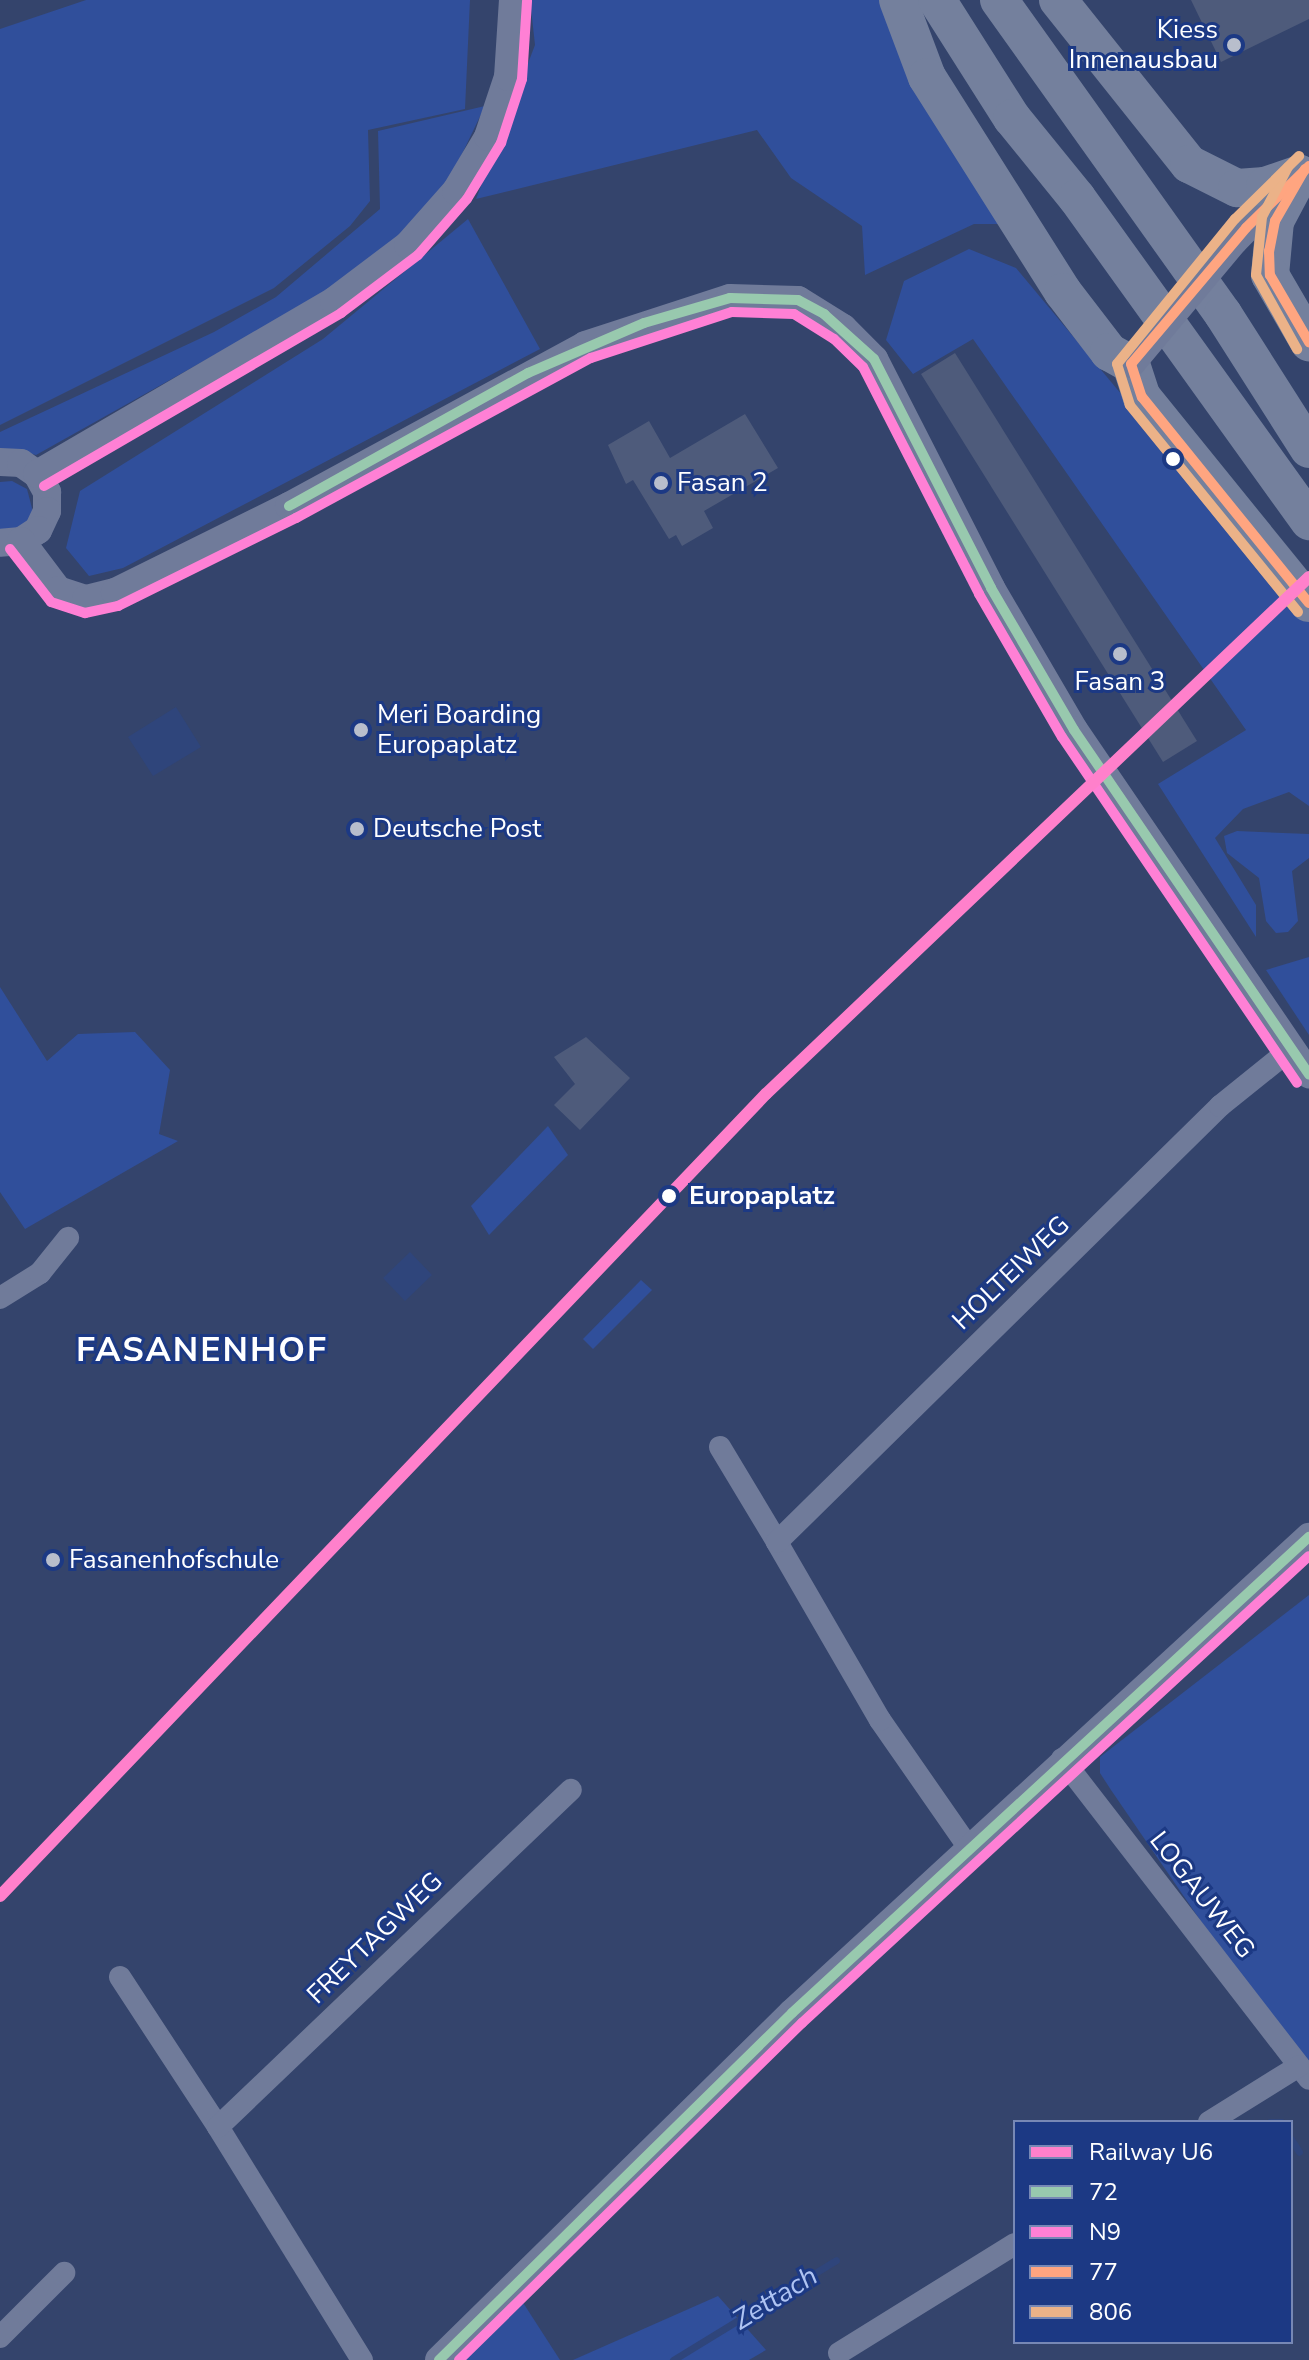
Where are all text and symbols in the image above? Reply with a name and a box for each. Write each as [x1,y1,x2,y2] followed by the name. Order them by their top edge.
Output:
[1069,14,1218,76] place label: Kiess Innenausbau
[1225,36,1243,54] marker: Kiess Innenausbau
[1165,451,1181,467] unlabelled marker
[677,467,768,499] place label: Fasan 2
[652,474,670,492] marker: Fasan 2
[1111,645,1129,663] marker: Fasan 3
[1075,666,1165,698] place label: Fasan 3
[377,699,541,760] place label: Meri Boarding Europaplatz
[352,721,370,739] marker: Meri Boarding Europaplatz
[373,813,541,845] place label: Deutsche Post
[348,820,366,838] marker: Deutsche Post
[689,1180,835,1212] place label: Europaplatz
[656,1183,682,1209] marker: Europaplatz
[946,1209,1076,1337] street label: HOLTEIWEG
[76,1331,328,1371] district label: FASANENHOF
[69,1544,279,1576] place label: Fasanenhofschule
[44,1551,62,1569] marker: Fasanenhofschule
[1143,1825,1261,1965] street label: LOGAUWEG
[301,1866,449,2010] street label: FREYTAGWEG
[1013,2120,1293,2344] legend
[1089,2136,1213,2168] text: Railway U6
[1089,2176,1118,2208] text: 72
[1089,2216,1121,2248] text: N9
[1089,2256,1118,2288] text: 77
[726,2259,824,2337] water label: Zettach
[1089,2296,1132,2328] text: 806

